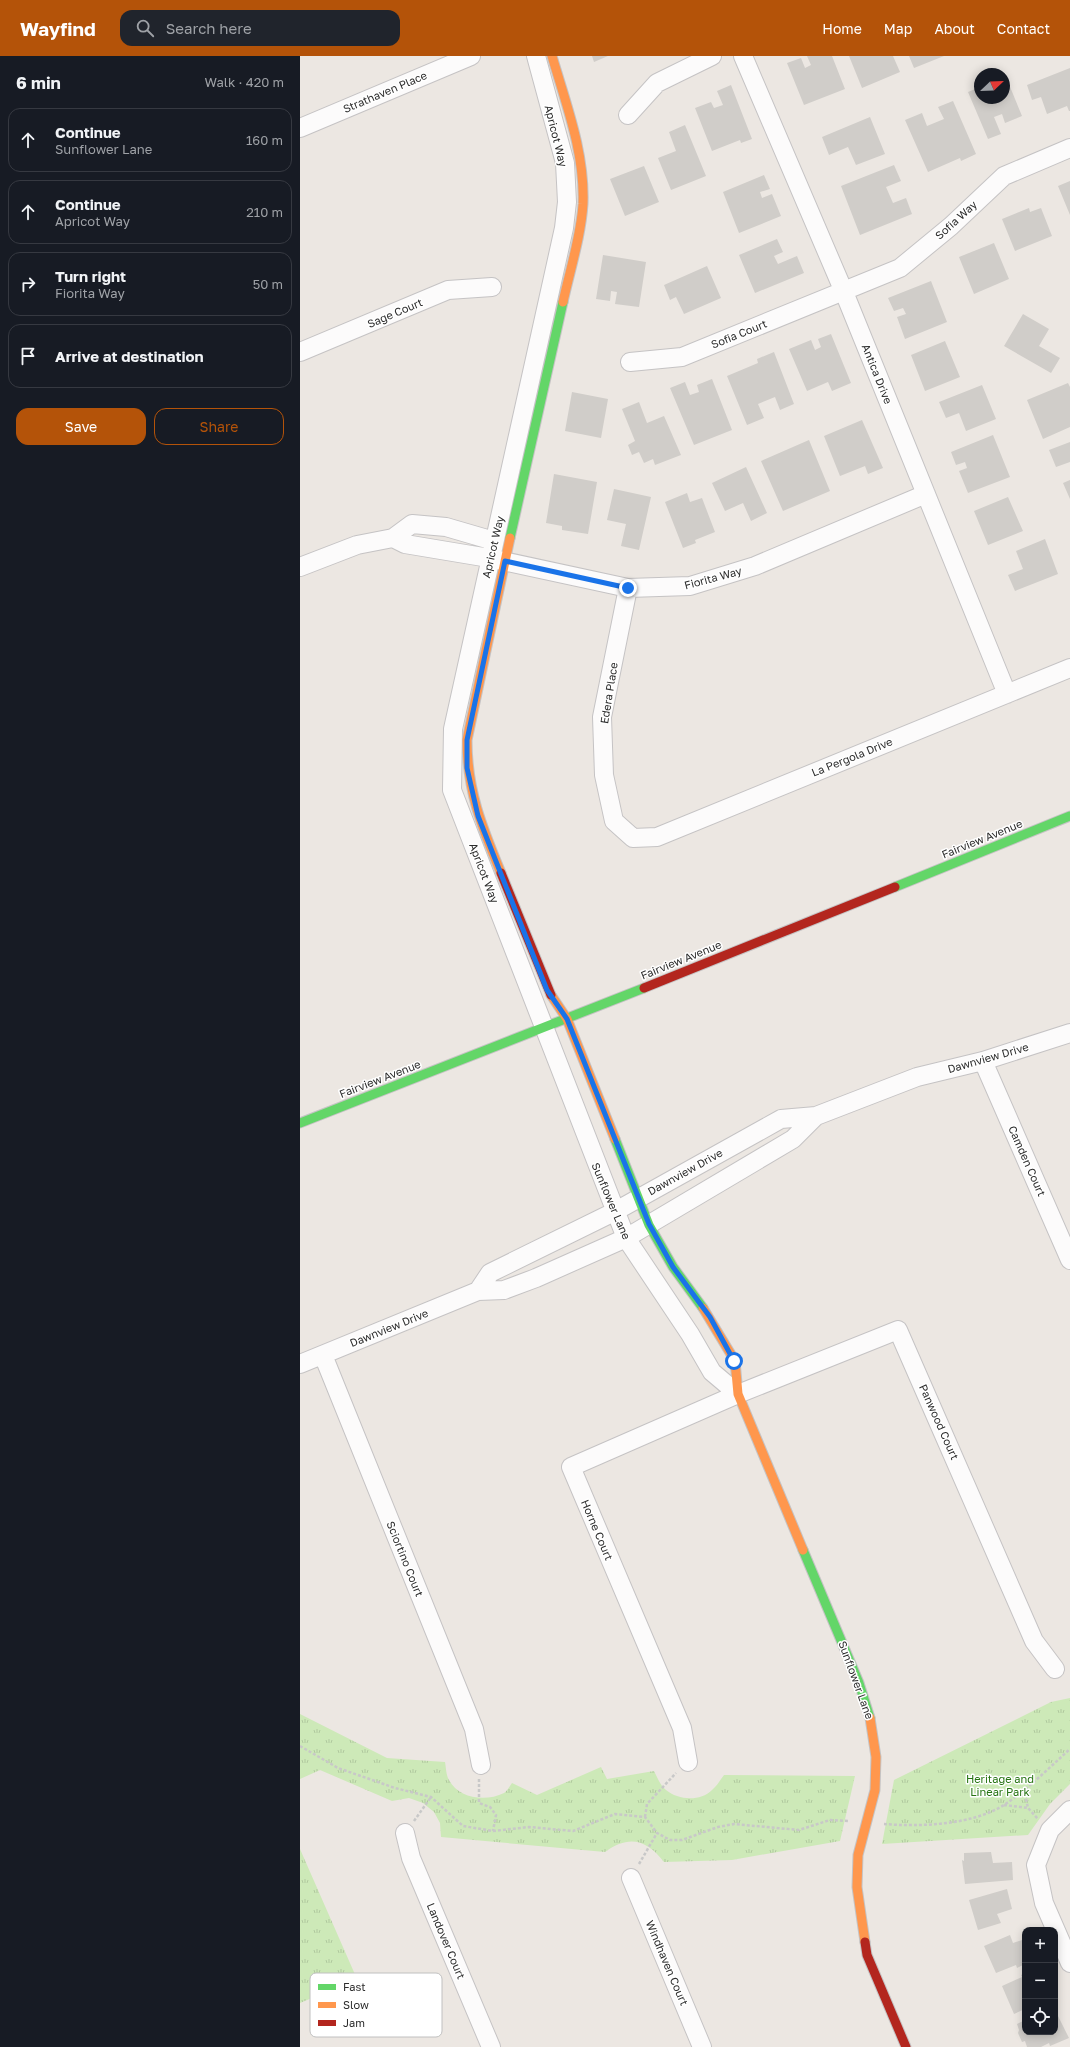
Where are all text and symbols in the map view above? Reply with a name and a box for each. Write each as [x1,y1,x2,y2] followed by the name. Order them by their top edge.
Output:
[120,10,400,46] search box
[20,17,96,40] text: Wayfind
[134,17,156,39] icon: search
[166,19,252,37] text: Search here
[822,20,862,37] text: Home
[884,20,912,37] text: Map
[934,20,975,37] text: About
[997,20,1050,37] text: Contact
[341,68,429,115] street label: Strathaven Place
[974,68,1010,104] north arrow
[16,72,61,93] text: 6 min
[205,74,284,90] text: Walk · 420 m
[543,104,570,168] street label: Apricot Way
[55,123,121,141] text: Continue
[17,129,39,151] icon: ahead
[246,132,283,148] text: 160 m
[55,141,152,157] text: Sunflower Lane
[55,195,121,213] text: Continue
[932,197,979,242] street label: Sofia Way
[17,201,39,223] icon: ahead
[246,204,283,220] text: 210 m
[55,213,130,229] text: Apricot Way
[55,267,126,285] text: Turn right
[17,273,39,295] icon: right
[253,276,283,292] text: 50 m
[55,285,125,301] text: Fiorita Way
[365,295,424,330] street label: Sage Court
[709,316,769,351] street label: Sofia Court
[860,342,895,406] street label: Antica Drive
[17,345,39,367] icon: arrive
[55,347,204,365] text: Arrive at destination
[16,408,146,445] button: Save
[154,408,284,445] button: Share
[479,515,506,579] street label: Apricot Way
[683,564,743,591] street label: Fiorita Way
[619,579,637,597] route end
[597,661,620,725] street label: Edera Place
[809,734,894,779] street label: La Pergola Drive
[940,816,1024,861] street label: Fairview Avenue
[467,841,502,905] street label: Apricot Way
[639,937,723,982] street label: Fairview Avenue
[946,1040,1030,1075] street label: Dawnview Drive
[337,1057,422,1100] street label: Fairview Avenue
[1006,1124,1049,1198] street label: Camden Court
[645,1146,724,1198] street label: Dawnview Drive
[589,1160,634,1241] street label: Sunflower Lane
[348,1306,430,1349] street label: Dawnview Drive
[725,1352,743,1370] route start
[917,1382,962,1461] street label: Panwood Court
[579,1497,616,1562] street label: Horne Court
[384,1519,427,1598] street label: Sciortino Court
[836,1639,877,1721] street label: Sunflower Lane
[966,1772,1034,1798] park label: Heritage and Linear Park
[425,1901,468,1981] street label: Landover Court
[644,1918,691,2007] street label: Windhaven Court
[1022,1927,1058,2035] map controls
[1022,1927,1058,1963] button: +
[1022,1963,1058,1999] button: −
[310,1973,442,2037] legend
[343,1980,366,1993] text: Fast
[343,1998,369,2011] text: Slow
[1022,1999,1058,2035] button: locate
[343,2016,365,2029] text: Jam

